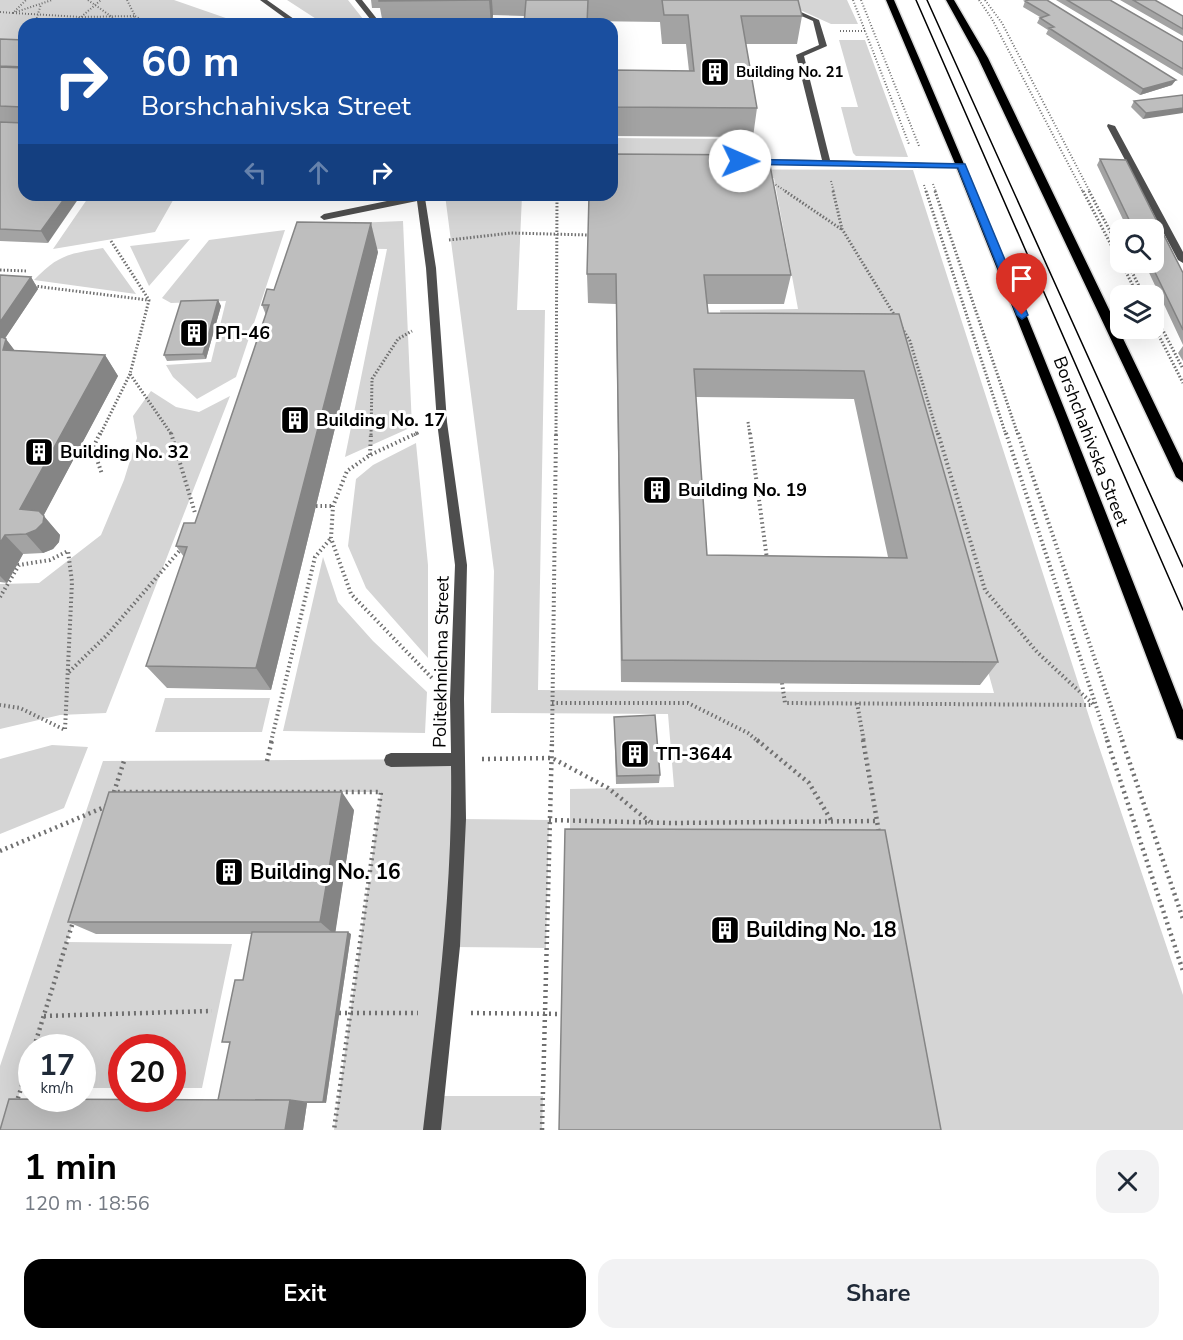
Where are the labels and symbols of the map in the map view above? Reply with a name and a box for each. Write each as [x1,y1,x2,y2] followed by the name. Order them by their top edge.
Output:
[699,56,731,88] building icon: Building No. 21
[736,62,844,82] place label: Building No. 21
[708,129,772,193] position arrow
[996,253,1047,315] pin
[178,317,210,349] building icon: РП-46
[215,321,270,345] place label: РП-46
[1048,353,1135,530] street label: Borshchahivska Street
[279,404,311,436] building icon: Building No. 17
[316,408,445,432] place label: Building No. 17
[23,436,55,468] building icon: Building No. 32
[60,440,189,464] place label: Building No. 32
[641,474,673,506] building icon: Building No. 19
[678,478,807,502] place label: Building No. 19
[428,575,455,748] street label: Politekhnichna Street
[619,738,651,770] building icon: ТП-3644
[656,742,732,766] place label: ТП-3644
[213,856,245,888] building icon: Building No. 16
[250,858,401,886] place label: Building No. 16
[709,914,741,946] building icon: Building No. 18
[746,916,897,944] place label: Building No. 18
[108,1034,186,1112] speed limit sign: 20

